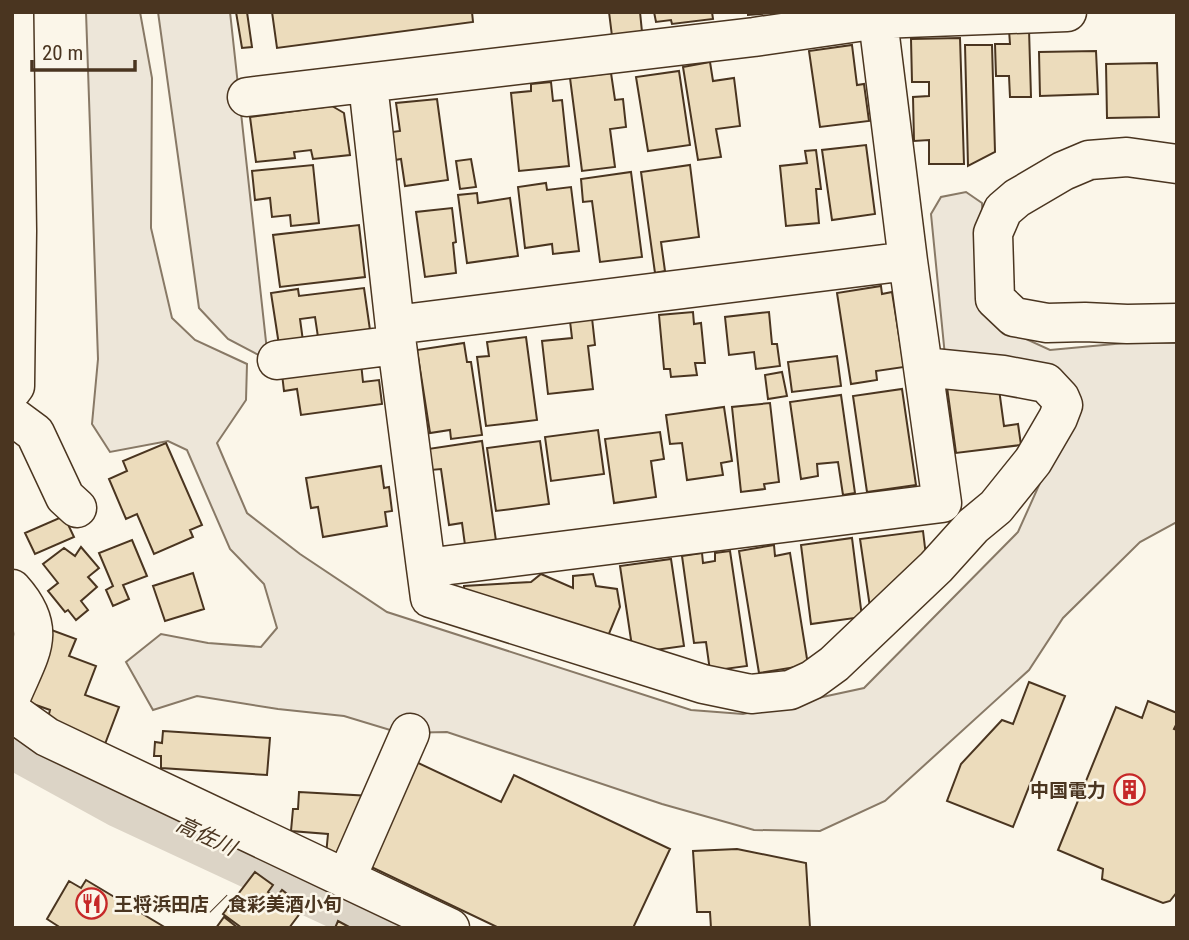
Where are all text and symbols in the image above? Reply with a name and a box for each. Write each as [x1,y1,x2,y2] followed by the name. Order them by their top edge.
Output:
[32,28,135,72] scale bar
[42,41,83,65] text: 20 m
[1112,773,1146,807] building icon: 中国電力
[1030,779,1106,802] place label: 中国電力
[172,812,241,861] water label: 高佐川
[74,887,108,921] restaurant icon: 王将浜田店／食彩美酒小旬
[114,893,342,916] place label: 王将浜田店／食彩美酒小旬

